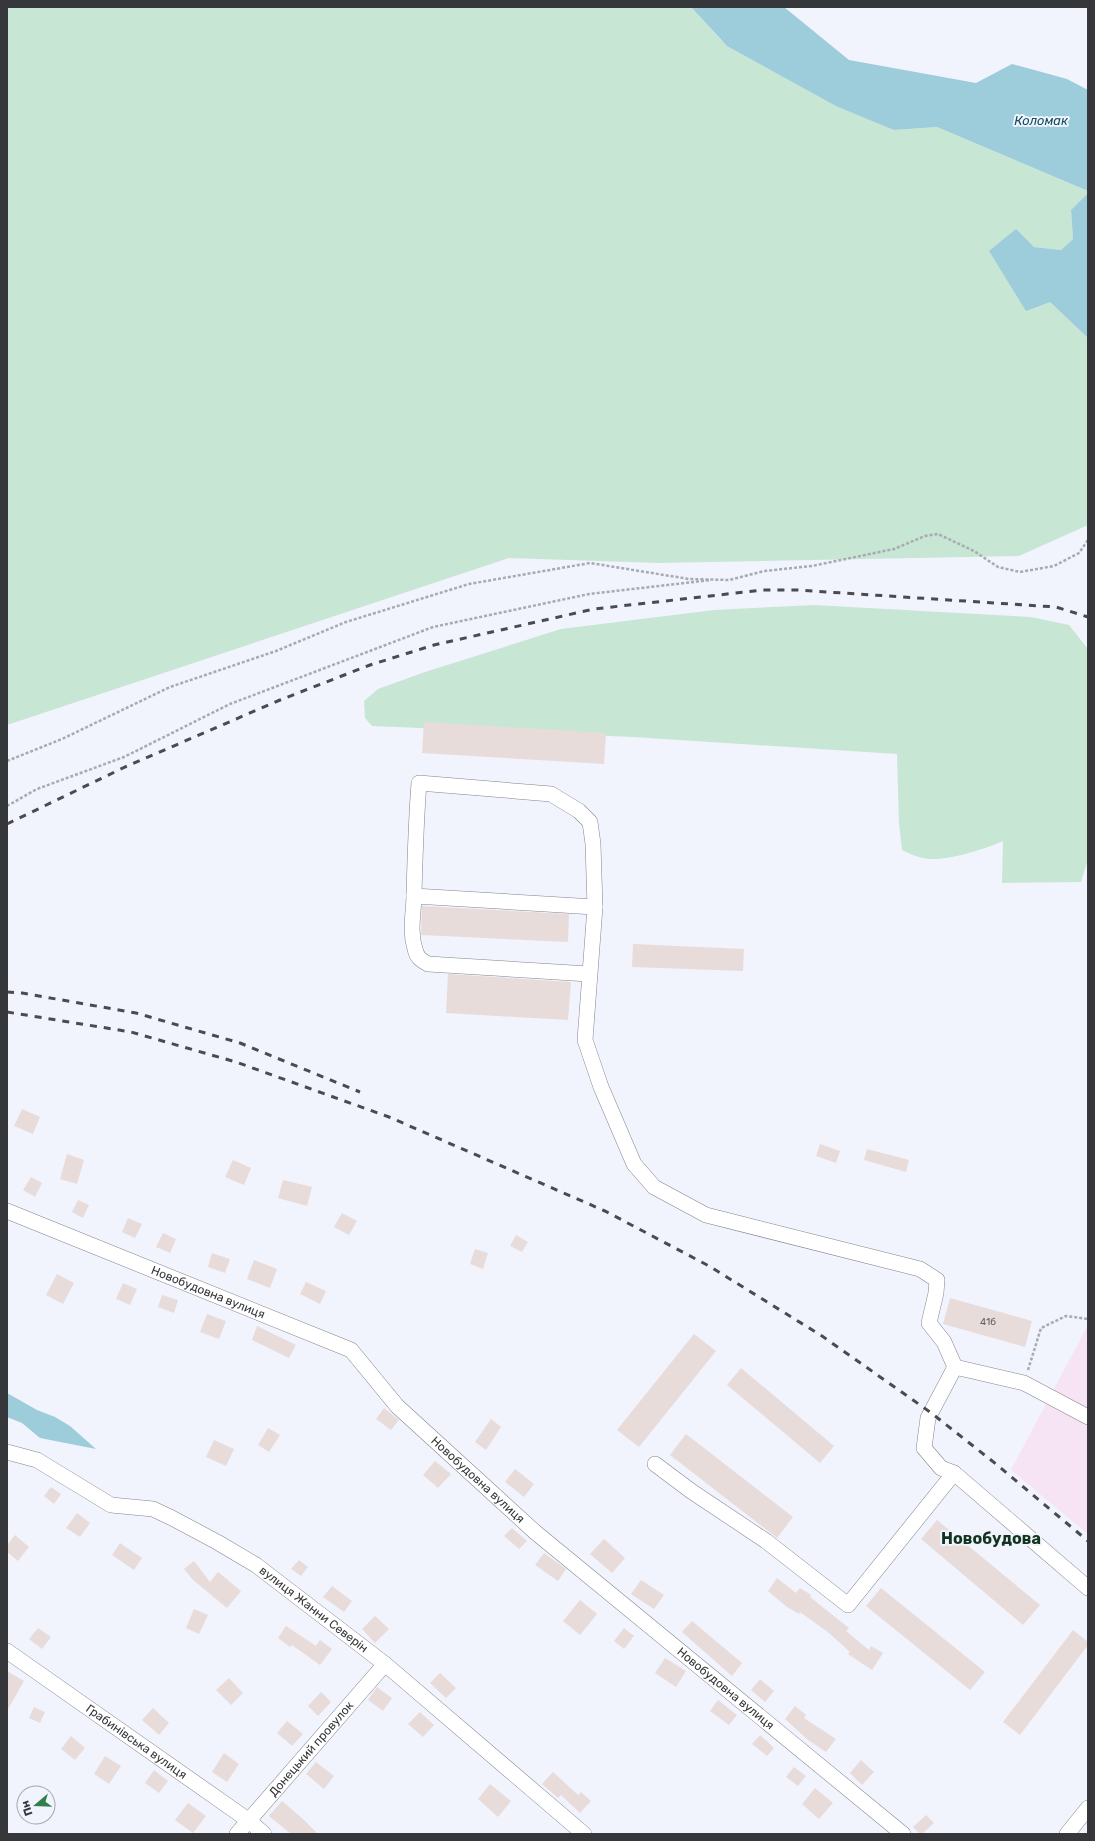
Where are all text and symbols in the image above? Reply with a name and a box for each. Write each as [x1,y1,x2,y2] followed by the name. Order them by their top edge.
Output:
[1014,113,1068,128] water label: Коломак
[149,1263,267,1322] street label: Новобудовна вулиця
[980,1316,996,1328] house number: 41б
[428,1434,527,1526] street label: Новобудовна вулиця
[941,1529,1041,1548] district label: Новобудова
[257,1563,371,1655] street label: вулиця Жанни Северін
[674,1644,777,1732] street label: Новобудовна вулиця
[266,1698,357,1799] street label: Донецький провулок
[83,1701,190,1782] street label: Грабинівська вулиця
[16,1785,56,1825] north arrow
[18,1799,36,1817] text: Пн

